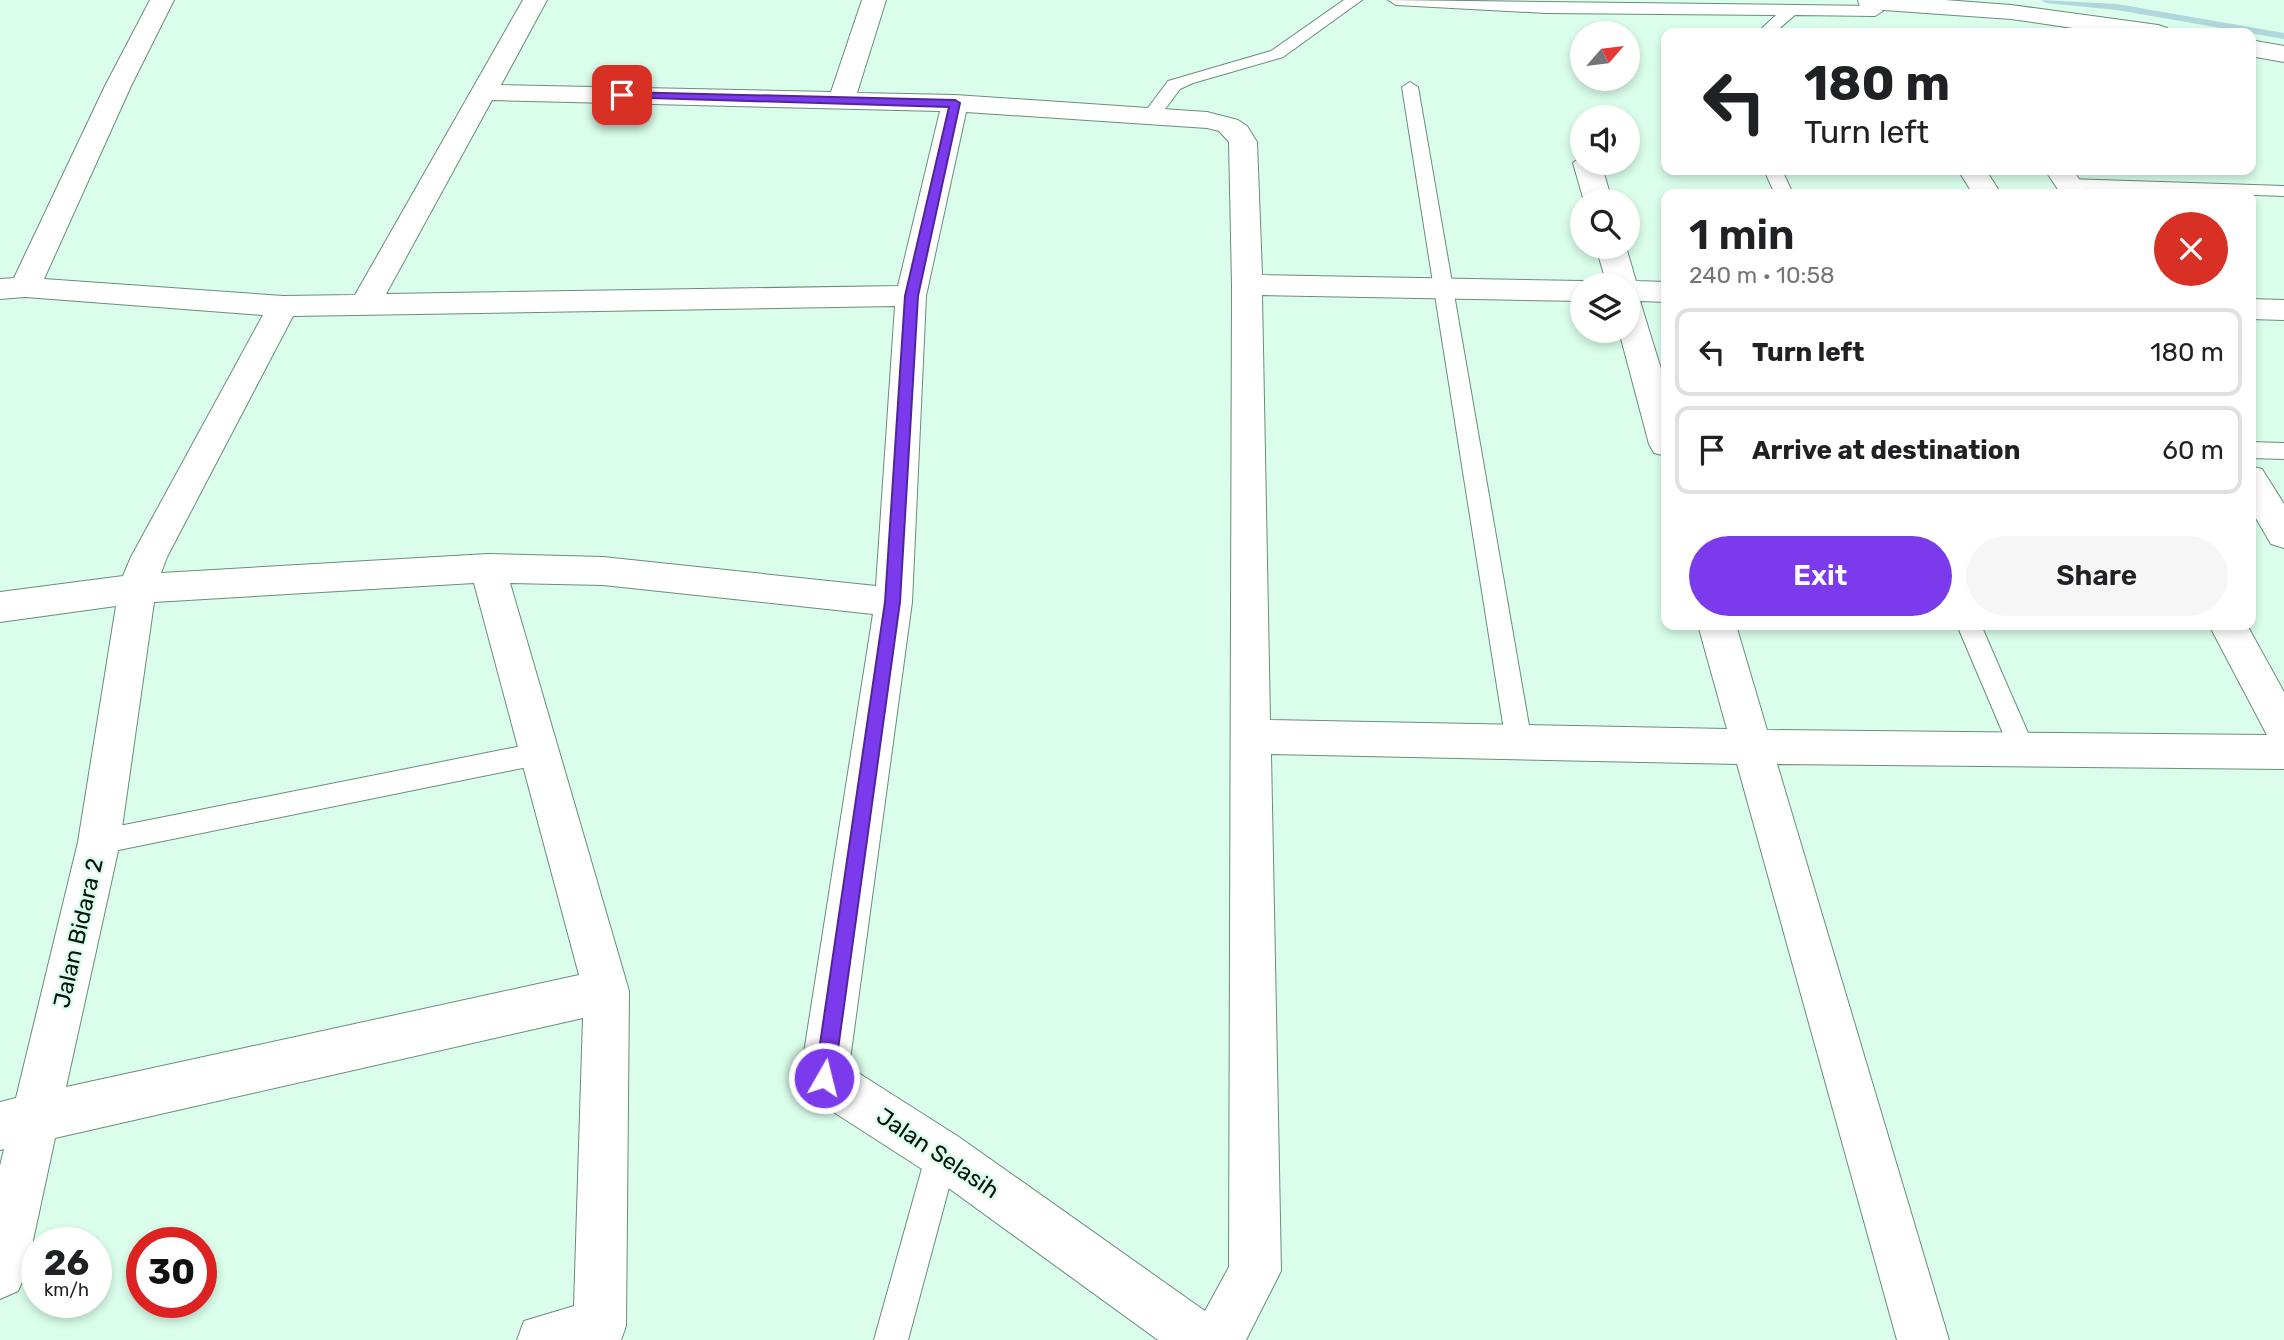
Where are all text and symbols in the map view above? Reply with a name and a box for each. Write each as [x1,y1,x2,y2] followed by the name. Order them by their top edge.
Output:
[1570,21,1640,91] north arrow
[1570,21,1640,343] map controls
[1804,54,1950,112] text: 180 m
[1689,56,1780,147] icon: left
[592,65,652,125] pin
[603,76,641,114] icon: arrive
[1570,105,1640,175] button: sound
[1804,113,1929,151] text: Turn left
[1570,189,1640,259] button: search
[1689,210,1795,260] text: 1 min
[2154,212,2228,286] button: close
[1689,261,1835,289] text: 240 m · 10:58
[1570,273,1640,343] button: layers
[1693,333,1731,371] icon: left
[1752,337,1864,368] text: Turn left
[2150,337,2224,368] text: 180 m
[1693,431,1731,469] icon: arrive
[1752,435,2020,466] text: Arrive at destination
[2162,435,2224,466] text: 60 m
[1689,536,1952,616] button: Exit
[1966,536,2228,616] button: Share
[47,855,109,1011] street label: Jalan Bidara 2
[787,1041,861,1115] position arrow
[871,1102,1005,1204] street label: Jalan Selasih
[126,1227,217,1318] speed limit sign: 30
[44,1242,89,1284] text: 26
[44,1279,89,1301] text: km/h

